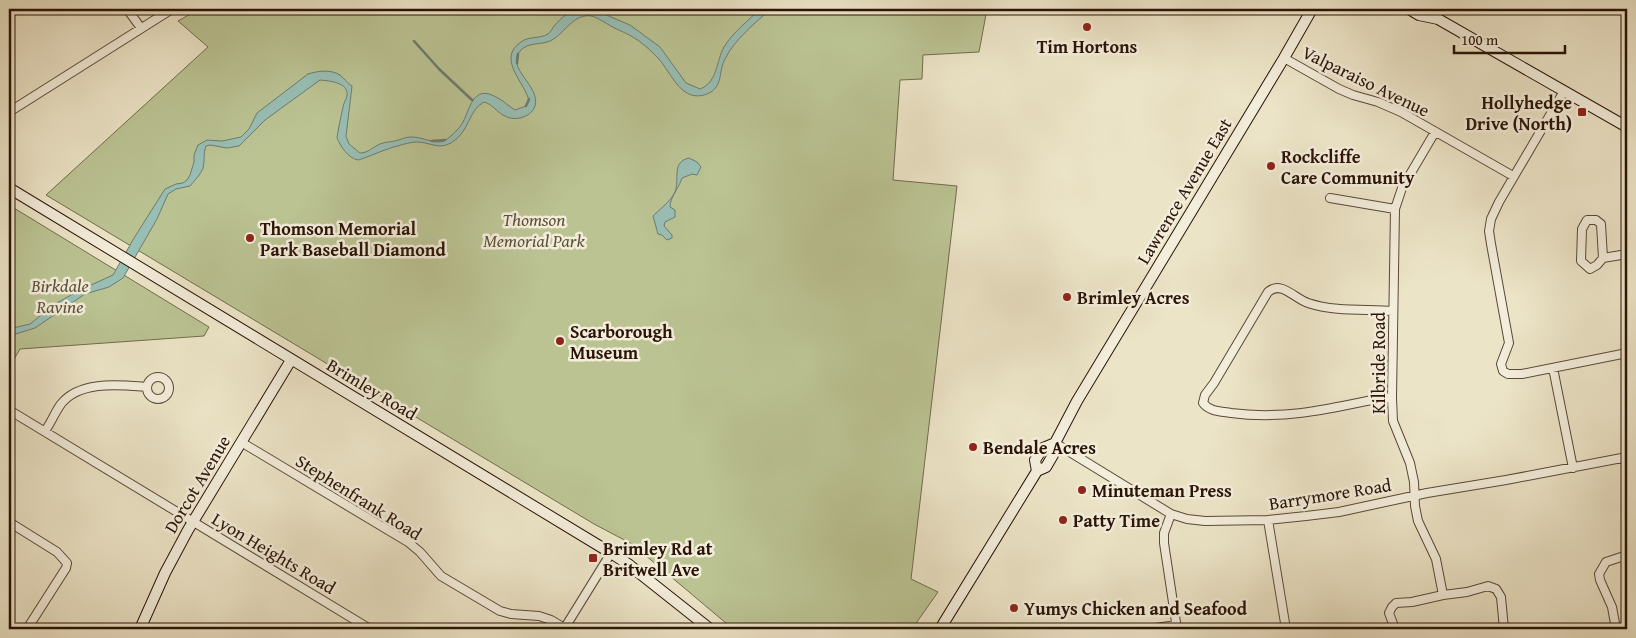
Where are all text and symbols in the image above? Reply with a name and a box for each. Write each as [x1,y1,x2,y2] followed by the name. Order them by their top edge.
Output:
[1081,21,1093,33] marker: Tim Hortons
[1454,22,1565,54] scale bar
[1461,29,1499,50] text: 100 m
[1037,33,1138,60] place label: Tim Hortons
[1298,38,1434,124] street label: Valparaiso Avenue
[1465,89,1572,137] place label: Hollyhedge Drive (North)
[1576,106,1588,118] marker: Hollyhedge Drive (North)
[1130,112,1239,269] street label: Lawrence Avenue East
[1281,143,1415,191] place label: Rockcliffe Care Community
[1265,160,1277,172] marker: Rockcliffe Care Community
[483,206,585,254] park label: Thomson Memorial Park
[260,215,446,263] place label: Thomson Memorial Park Baseball Diamond
[244,232,256,244] marker: Thomson Memorial Park Baseball Diamond
[30,272,89,320] park label: Birkdale Ravine
[1077,284,1190,311] place label: Brimley Acres
[1061,291,1073,303] marker: Brimley Acres
[1365,311,1392,414] street label: Kilbride Road
[570,318,673,366] place label: Scarborough Museum
[554,335,566,347] marker: Scarborough Museum
[322,351,423,427] street label: Brimley Road
[157,430,237,538] street label: Dorcot Avenue
[983,434,1096,461] place label: Bendale Acres
[967,441,979,453] marker: Bendale Acres
[291,447,428,547] street label: Stephenfrank Road
[1267,471,1394,517] street label: Barrymore Road
[1092,477,1232,504] place label: Minuteman Press
[1076,484,1088,496] marker: Minuteman Press
[207,505,341,601] street label: Lyon Heights Road
[1073,507,1160,534] place label: Patty Time
[1057,514,1069,526] marker: Patty Time
[603,535,713,583] place label: Brimley Rd at Britwell Ave
[587,552,599,564] marker: Brimley Rd at Britwell Ave
[1024,595,1248,622] place label: Yumys Chicken and Seafood
[1008,602,1020,614] marker: Yumys Chicken and Seafood

